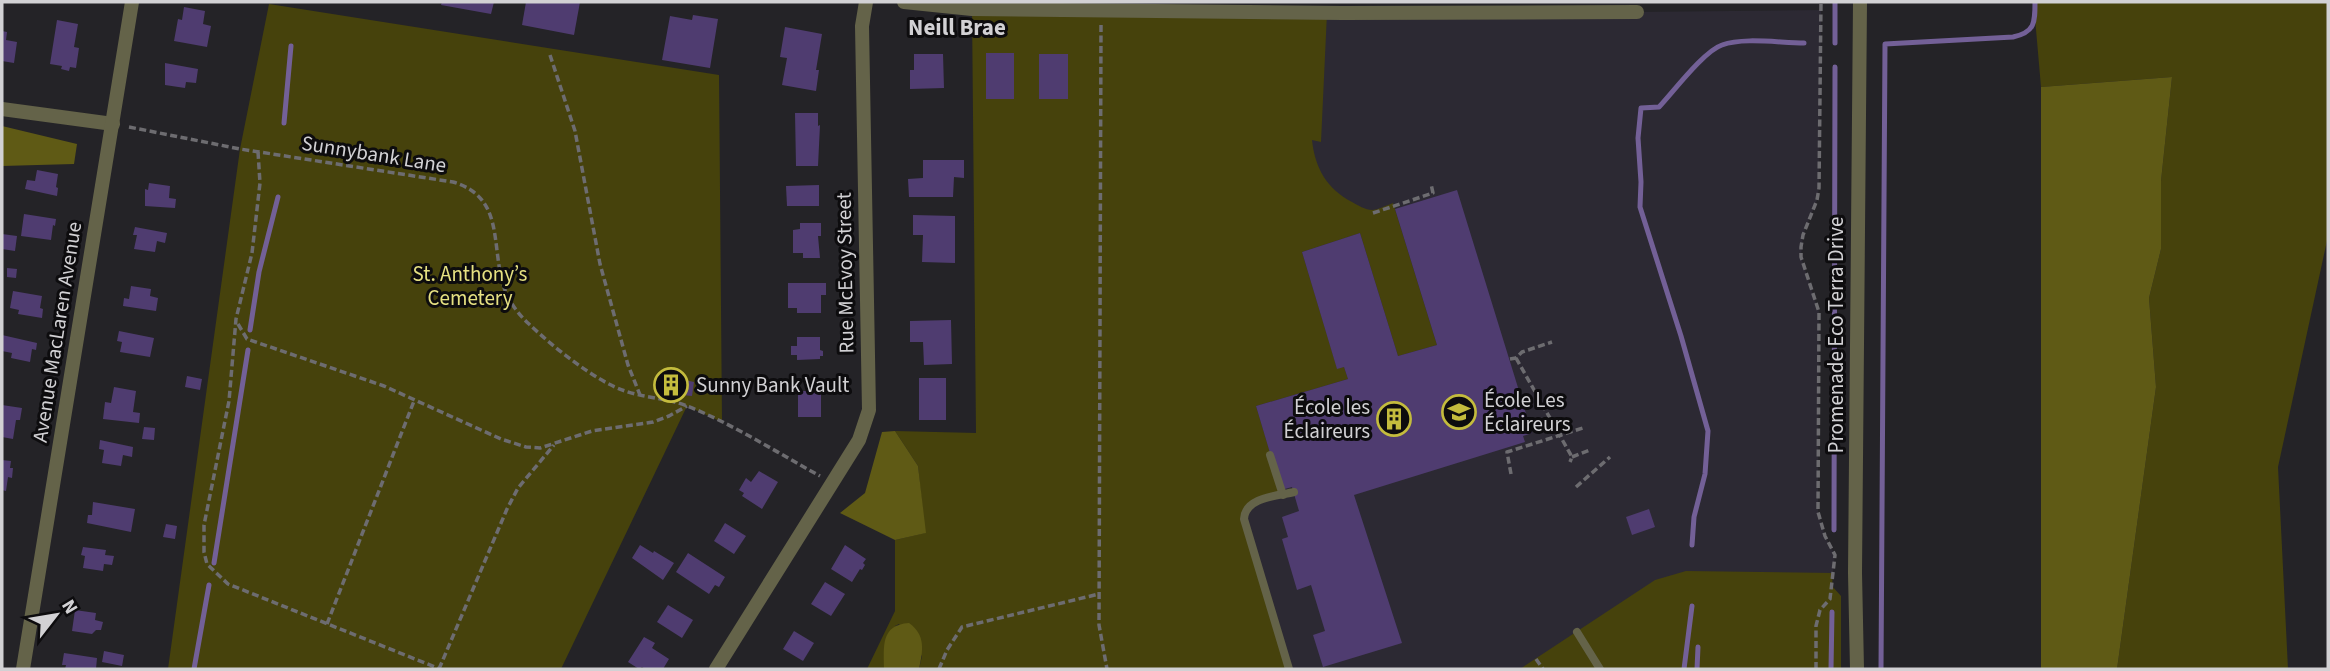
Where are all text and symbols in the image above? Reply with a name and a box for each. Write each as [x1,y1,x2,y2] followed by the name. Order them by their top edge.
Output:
[908,11,1006,44] district label: Neill Brae
[299,128,449,180] street label: Sunnybank Lane
[829,192,861,354] street label: Rue McEvoy Street
[1821,217,1851,453] street label: Promenade Eco Terra Drive
[25,220,89,444] street label: Avenue MacLaren Avenue
[413,259,528,313] park label: St. Anthony’s Cemetery
[652,366,690,404] building icon: Sunny Bank Vault
[696,370,849,400] place label: Sunny Bank Vault
[1484,385,1571,439] place label: École Les Éclaireurs
[1284,392,1370,446] place label: École les Éclaireurs
[1440,393,1478,431] school or university icon: École Les Éclaireurs
[1375,400,1413,438] building icon: École les Éclaireurs
[21,580,91,650] north arrow
[54,595,84,619] text: N

